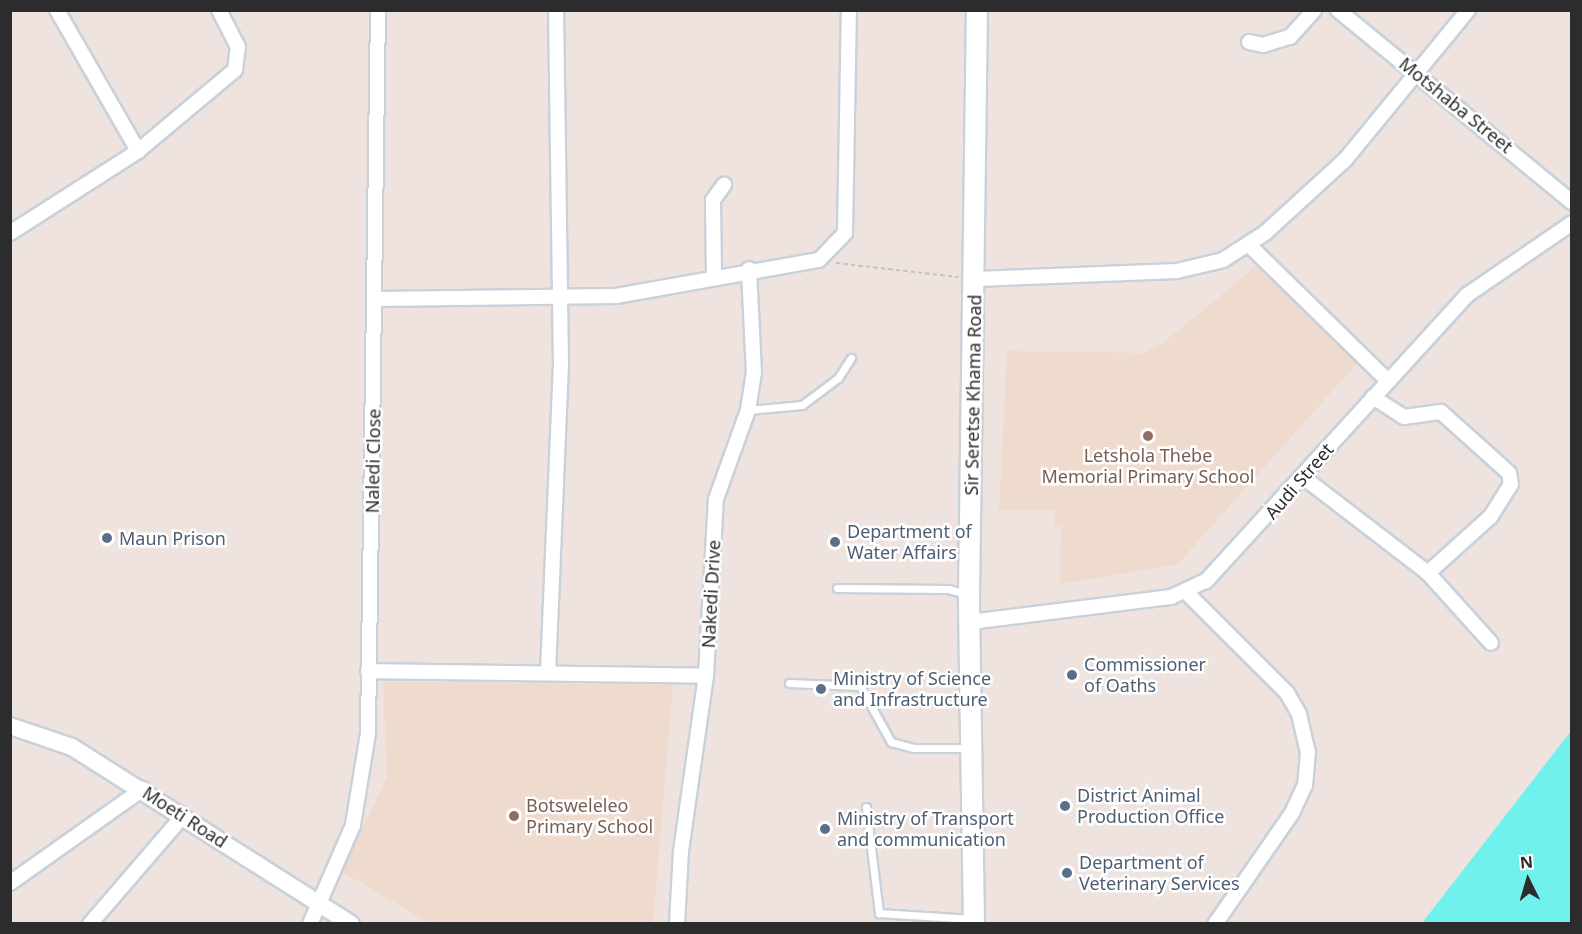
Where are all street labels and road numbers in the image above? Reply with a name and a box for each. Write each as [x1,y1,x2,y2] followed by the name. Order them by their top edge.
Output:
[1395,53,1517,157] street label: Motshaba Street
[960,294,986,496] street label: Sir Seretse Khama Road
[361,408,385,514] street label: Naledi Close
[1260,439,1338,523] street label: Audi Street
[697,539,725,649] street label: Nakedi Drive
[139,782,231,852] street label: Moeti Road

